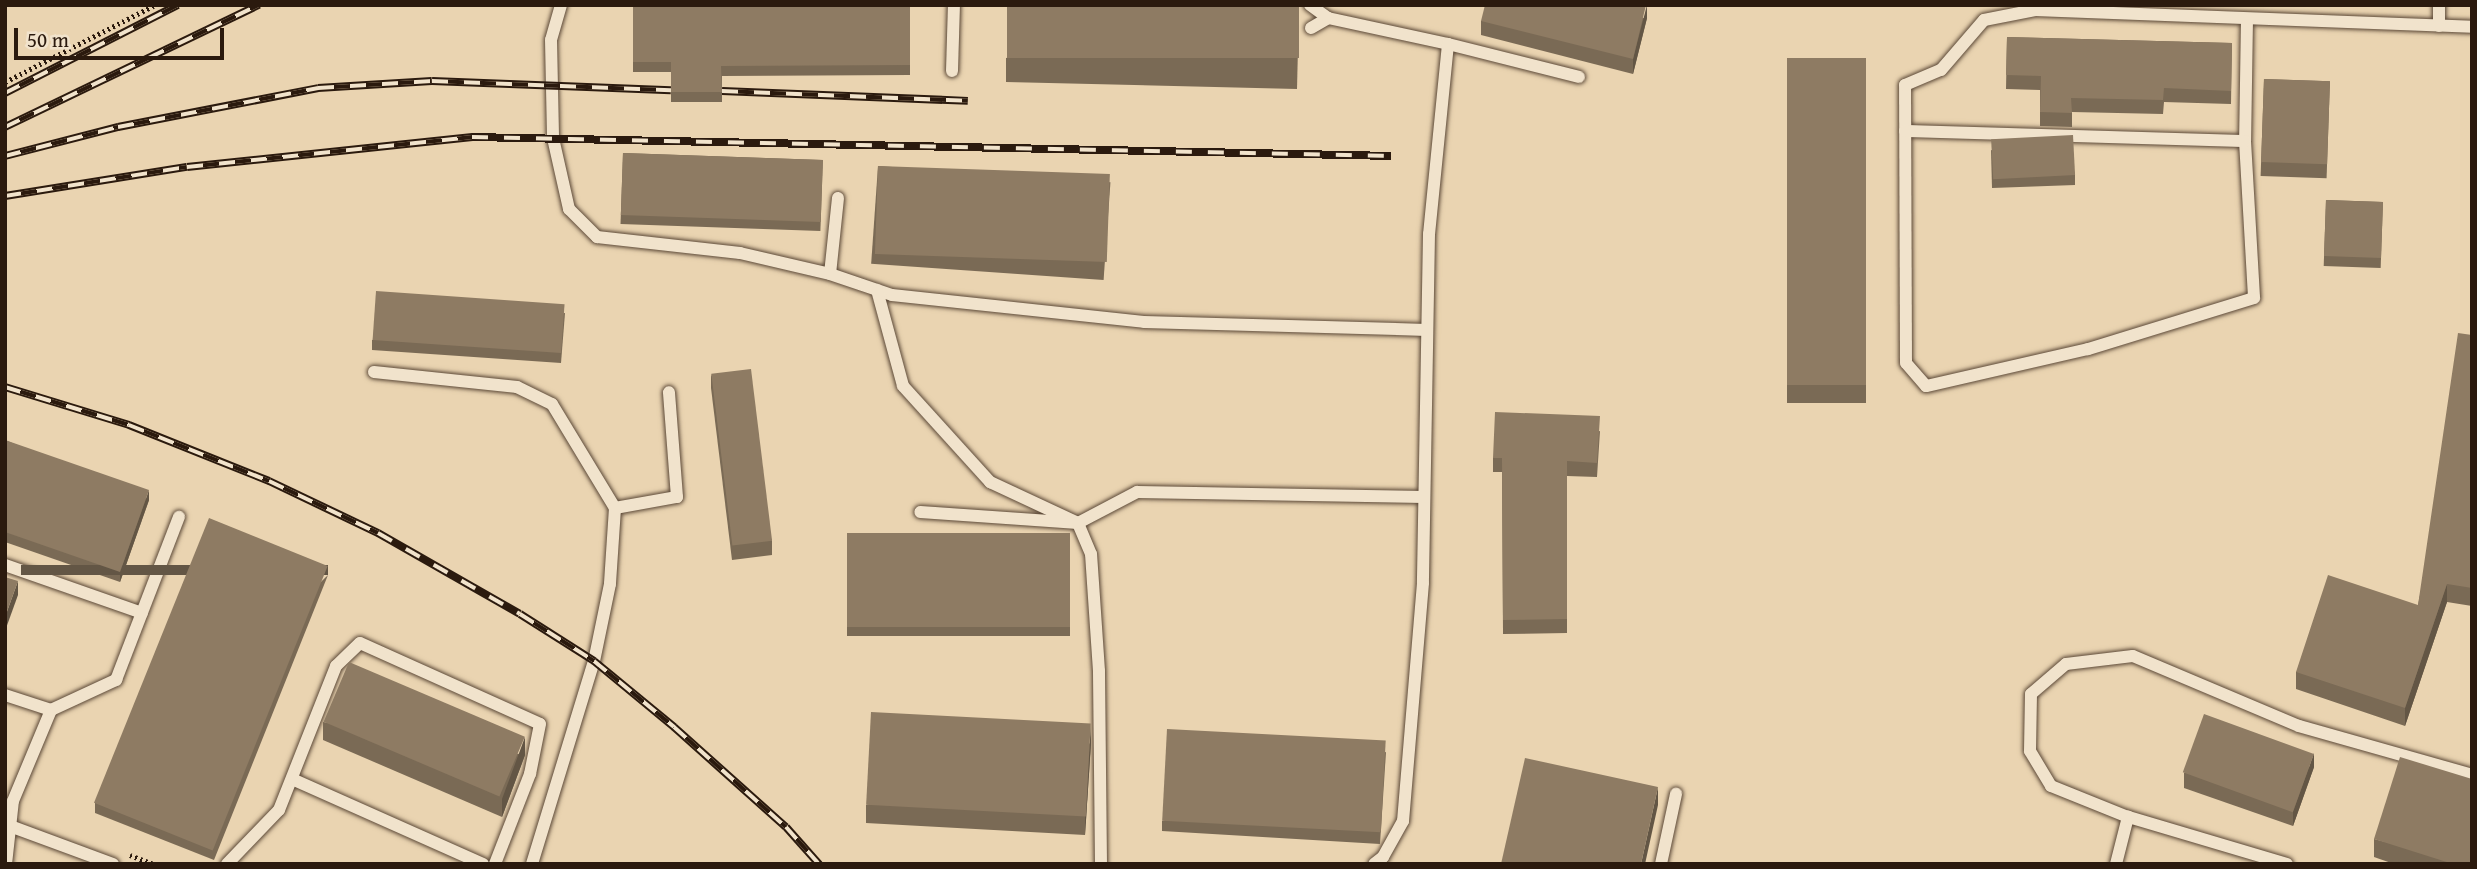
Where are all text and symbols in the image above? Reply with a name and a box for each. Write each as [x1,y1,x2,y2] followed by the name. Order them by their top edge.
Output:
[18,14,228,58] scale bar
[27,24,69,55] text: 50 m

